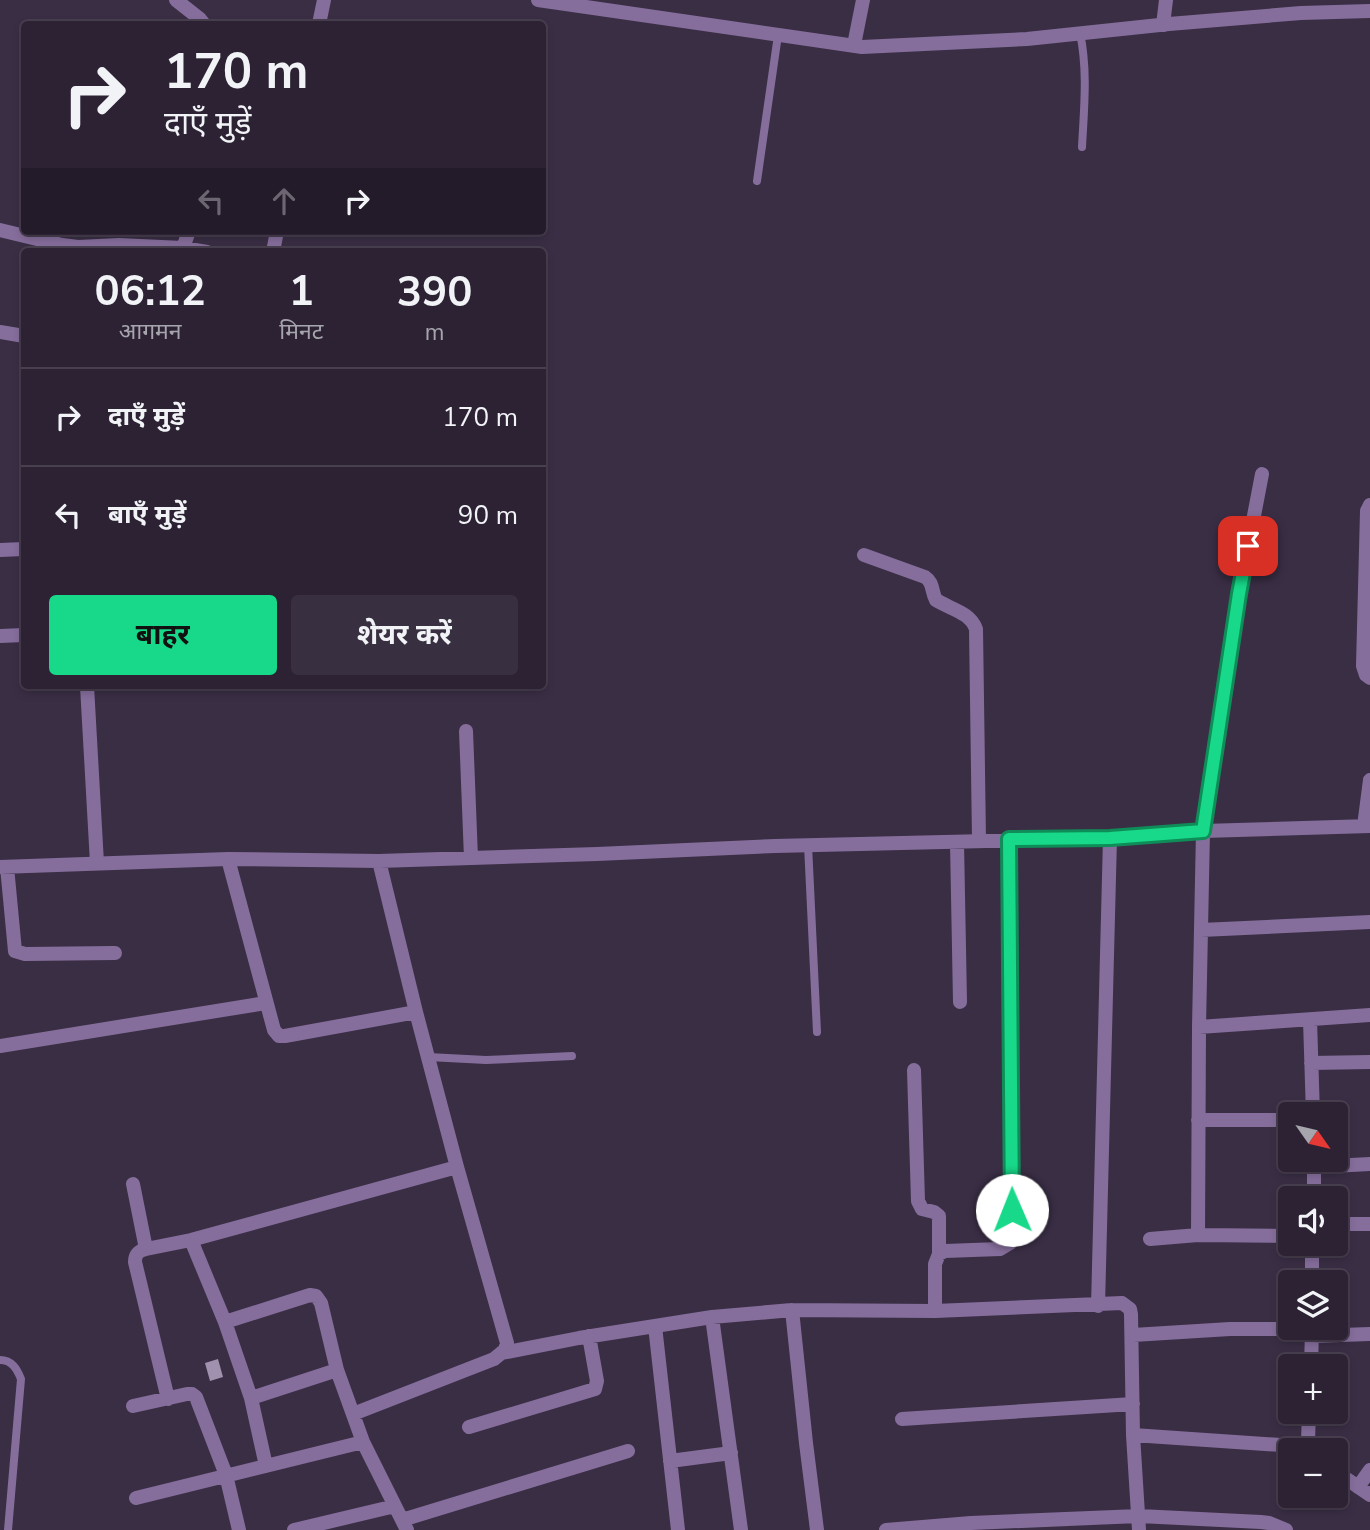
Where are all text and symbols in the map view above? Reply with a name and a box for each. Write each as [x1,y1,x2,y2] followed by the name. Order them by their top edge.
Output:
[164,38,308,105] text: 170 m
[49,49,140,140] icon: right
[164,102,251,145] text: दाएँ मुड़ें
[192,182,230,220] icon: left
[265,182,303,220] icon: ahead
[338,182,376,220] icon: right
[95,263,206,320] text: 06:12
[289,263,314,320] text: 1
[397,264,472,321] text: 390
[119,316,182,347] text: आगमन
[279,316,323,347] text: मिनट
[425,317,445,348] text: m
[49,398,87,436] icon: right
[108,399,185,434] text: दाएँ मुड़ें
[442,400,518,435] text: 170 m
[49,496,87,534] icon: left
[108,497,186,532] text: बाएँ मुड़ें
[458,498,518,533] text: 90 m
[1218,516,1278,576] pin
[1229,527,1267,565] icon: arrive
[49,595,277,675] button: बाहर
[291,595,518,675] button: शेयर करें
[1278,1102,1348,1172] north arrow
[1278,1102,1348,1508] map controls
[975,1173,1049,1247] position arrow
[1278,1186,1348,1256] button: sound
[1278,1270,1348,1340] button: layers
[1278,1354,1348,1424] button: +
[1278,1438,1348,1508] button: −

